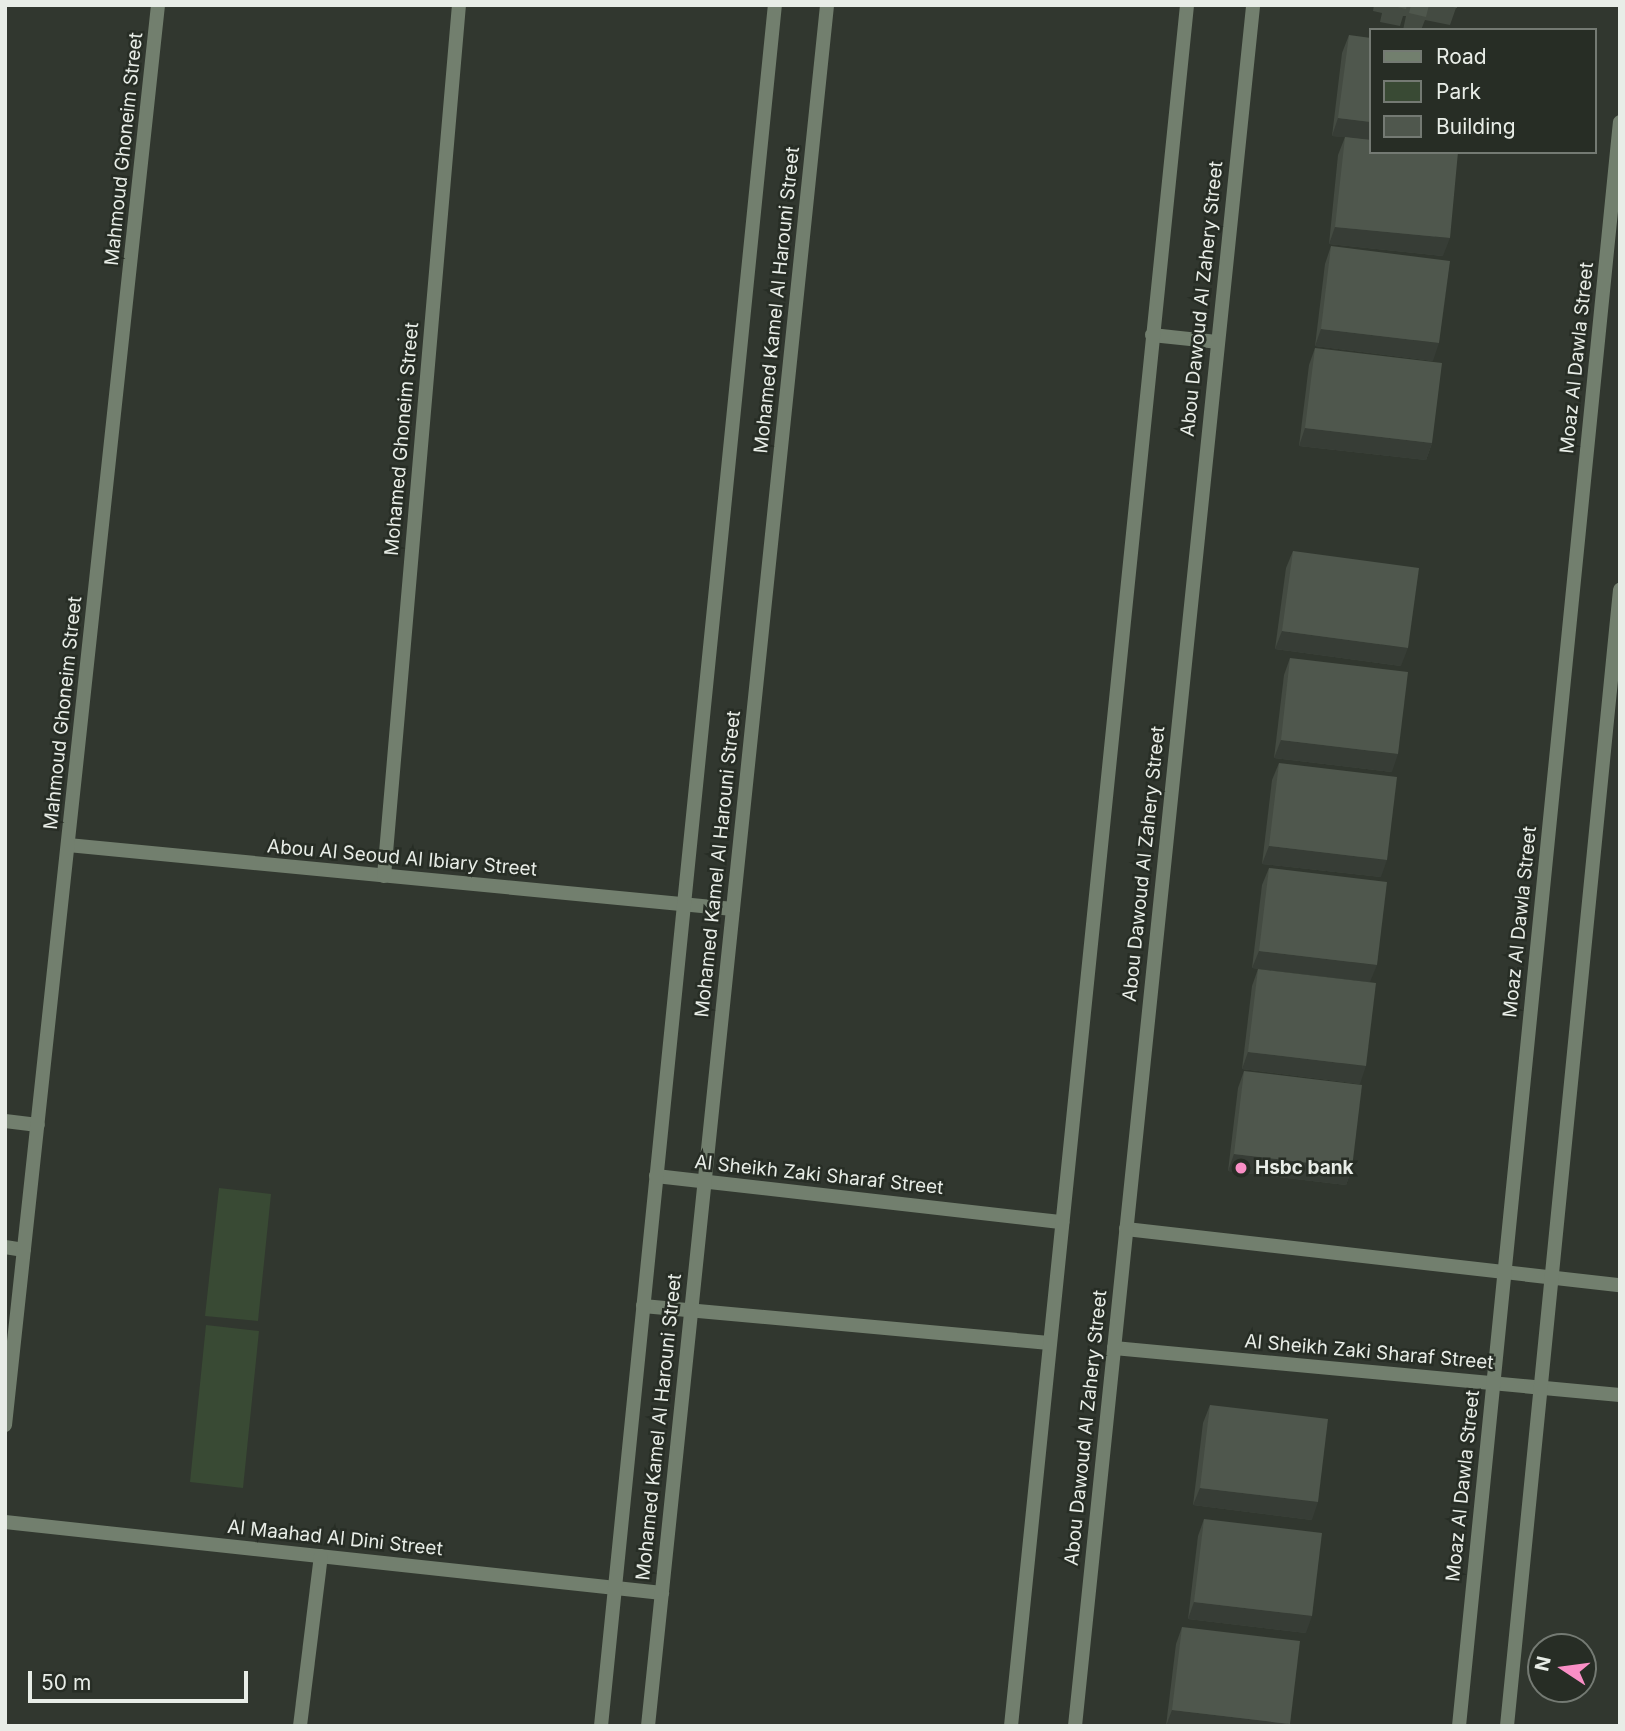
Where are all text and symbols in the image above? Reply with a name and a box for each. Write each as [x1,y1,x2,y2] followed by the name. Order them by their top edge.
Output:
[1370,28,1597,154] legend
[100,31,148,267] street label: Mahmoud Ghoneim Street
[1436,44,1487,69] text: Road
[1436,79,1481,104] text: Park
[1436,114,1516,139] text: Building
[750,145,804,455] street label: Mohamed Kamel Al Harouni Street
[1176,160,1228,438] street label: Abou Dawoud Al Zahery Street
[1556,261,1598,455] street label: Moaz Al Dawla Street
[380,321,424,557] street label: Mohamed Ghoneim Street
[39,595,87,831] street label: Mahmoud Ghoneim Street
[691,709,745,1019] street label: Mohamed Kamel Al Harouni Street
[1118,725,1170,1003] street label: Abou Dawoud Al Zahery Street
[1499,825,1541,1019] street label: Moaz Al Dawla Street
[266,835,538,881] street label: Abou Al Seoud Al Ibiary Street
[693,1151,945,1199] street label: Al Sheikh Zaki Sharaf Street
[1255,1157,1354,1179] place label: Hsbc bank
[1233,1160,1249,1176] marker: Hsbc bank
[632,1272,686,1582] street label: Mohamed Kamel Al Harouni Street
[1060,1289,1112,1567] street label: Abou Dawoud Al Zahery Street
[1243,1330,1495,1374] street label: Al Sheikh Zaki Sharaf Street
[1442,1389,1484,1583] street label: Moaz Al Dawla Street
[226,1515,444,1561] street label: Al Maahad Al Dini Street
[1527,1633,1597,1703] north arrow
[1530,1654,1556,1673] text: N
[32,1658,252,1702] scale bar
[41,1670,91,1695] text: 50 m

